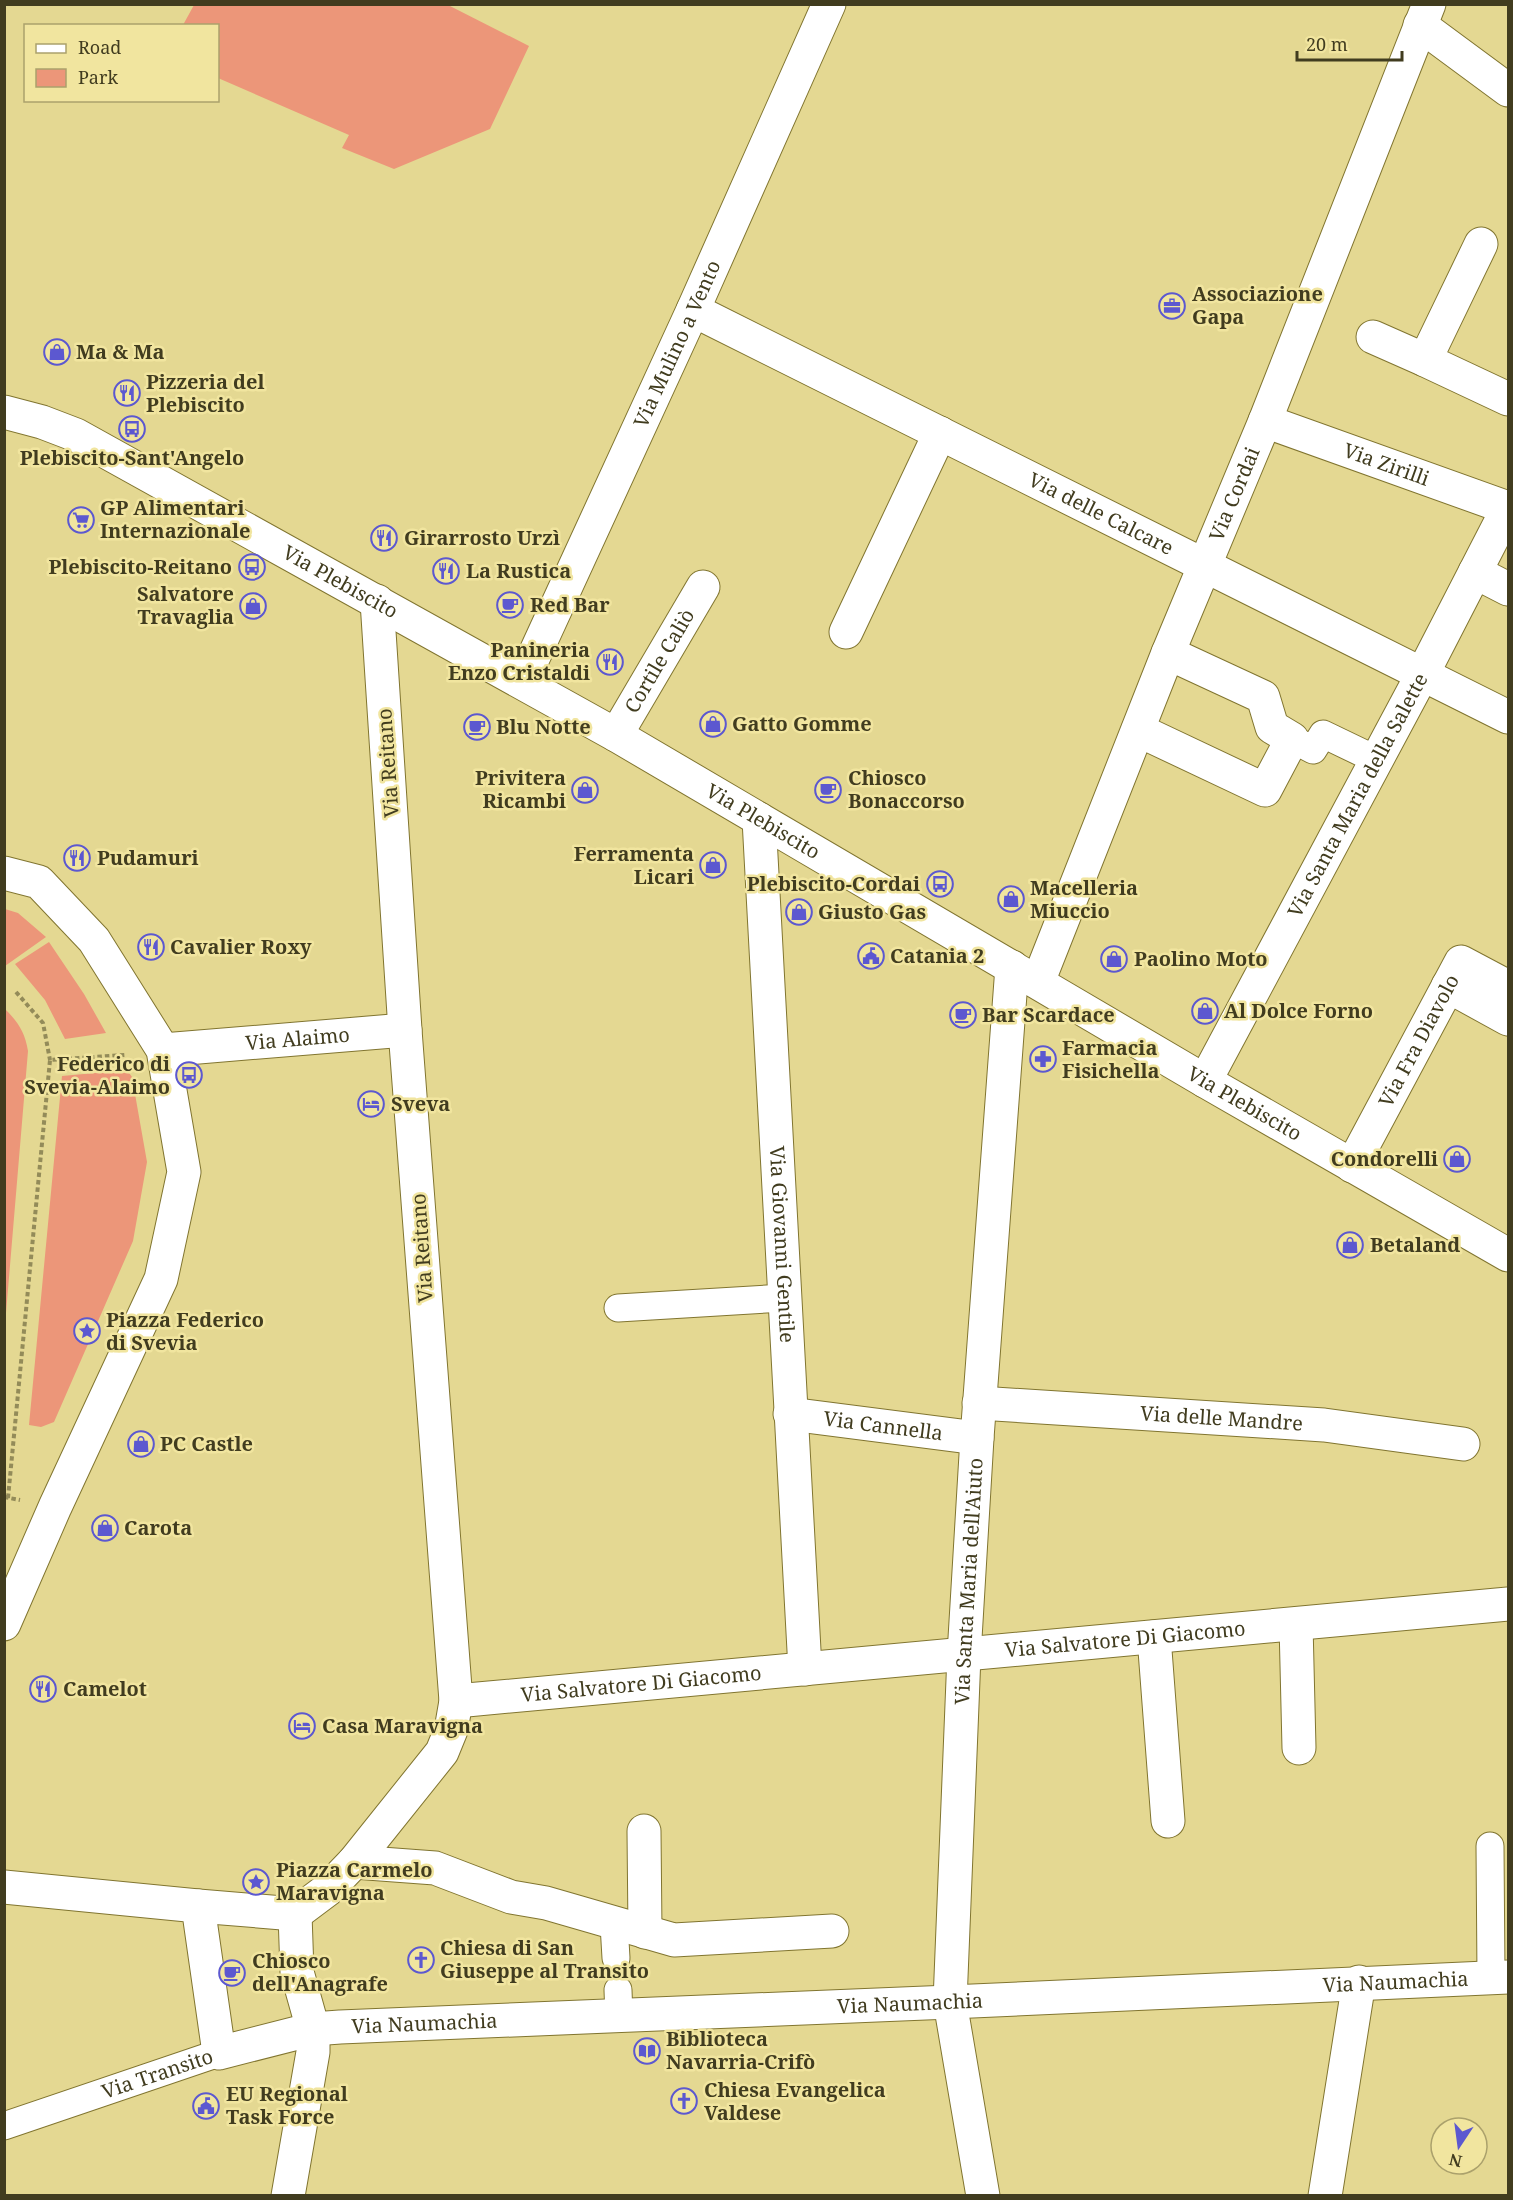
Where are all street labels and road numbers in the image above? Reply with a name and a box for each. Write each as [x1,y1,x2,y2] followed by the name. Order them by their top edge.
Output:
[627,256,726,432] street label: Via Mulino a Vento
[1340,436,1434,492] street label: Via Zirilli
[1202,442,1266,545] street label: Via Cordai
[1024,466,1178,561] street label: Via delle Calcare
[278,539,403,624] street label: Via Plebiscito
[618,604,700,718] street label: Cortile Caliò
[1281,668,1434,922] street label: Via Santa Maria della Salette
[370,708,405,819] street label: Via Reitano
[701,777,825,865] street label: Via Plebiscito
[1372,969,1465,1112] street label: Via Fra Diavolo
[244,1021,351,1056] street label: Via Alaimo
[1182,1060,1307,1147] street label: Via Plebiscito
[764,1145,801,1344] street label: Via Giovanni Gentile
[404,1193,439,1304] street label: Via Reitano
[1139,1399,1304,1437] street label: Via delle Mandre
[822,1404,945,1447] street label: Via Cannella
[948,1457,989,1705] street label: Via Santa Maria dell'Aiuto
[1004,1614,1247,1663] street label: Via Salvatore Di Giacomo
[520,1659,763,1708] street label: Via Salvatore Di Giacomo
[1322,1965,1469,1998] street label: Via Naumachia
[836,1987,984,2020] street label: Via Naumachia
[351,2007,498,2040] street label: Via Naumachia
[98,2042,216,2105] street label: Via Transito

